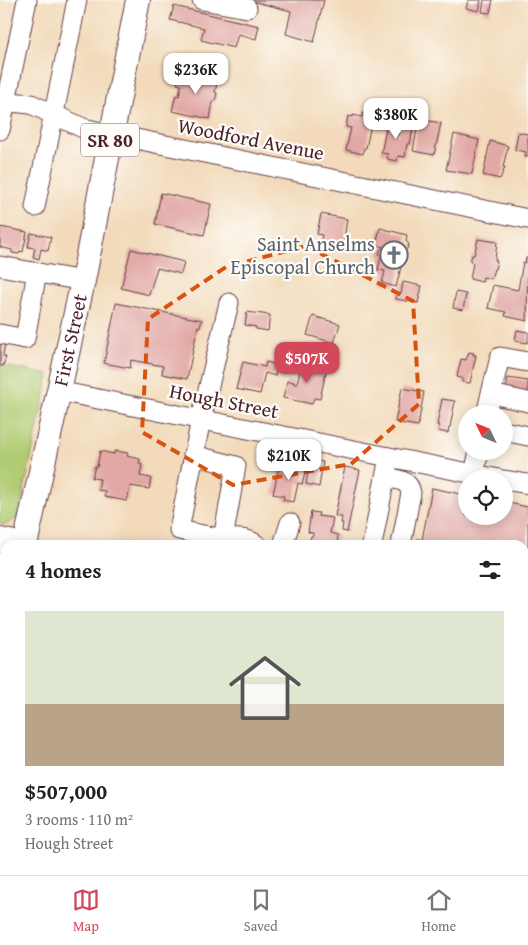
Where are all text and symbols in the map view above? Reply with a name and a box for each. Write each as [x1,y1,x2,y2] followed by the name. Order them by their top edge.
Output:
[161,52,231,95] pin: $236K
[174,57,218,81] text: $236K
[361,98,431,140] pin: $380K
[374,102,418,126] text: $380K
[175,110,327,167] street label: Woodford Avenue
[81,124,139,156] road number: SR 80
[231,229,375,281] place label: Saint Anselms Episcopal Church
[379,240,409,270] church icon: Saint Anselms Episcopal Church
[45,291,94,389] street label: First Street
[272,342,342,384] pin: $507K
[285,346,329,370] text: $507K
[167,376,281,425] street label: Hough Street
[458,405,512,460] north arrow
[458,405,513,525] map controls
[254,438,324,481] pin: $210K
[267,443,311,467] text: $210K
[458,470,513,525] button: locate
[25,555,101,586] text: 4 homes
[476,556,504,584] icon: filters
[220,643,310,733] icon: home
[25,776,107,807] text: $507,000
[25,807,133,831] text: 3 rooms · 110 m²
[25,831,113,855] text: Hough Street
[72,886,100,936] tab: Map
[244,886,278,936] tab: Saved
[422,886,456,936] tab: Home

